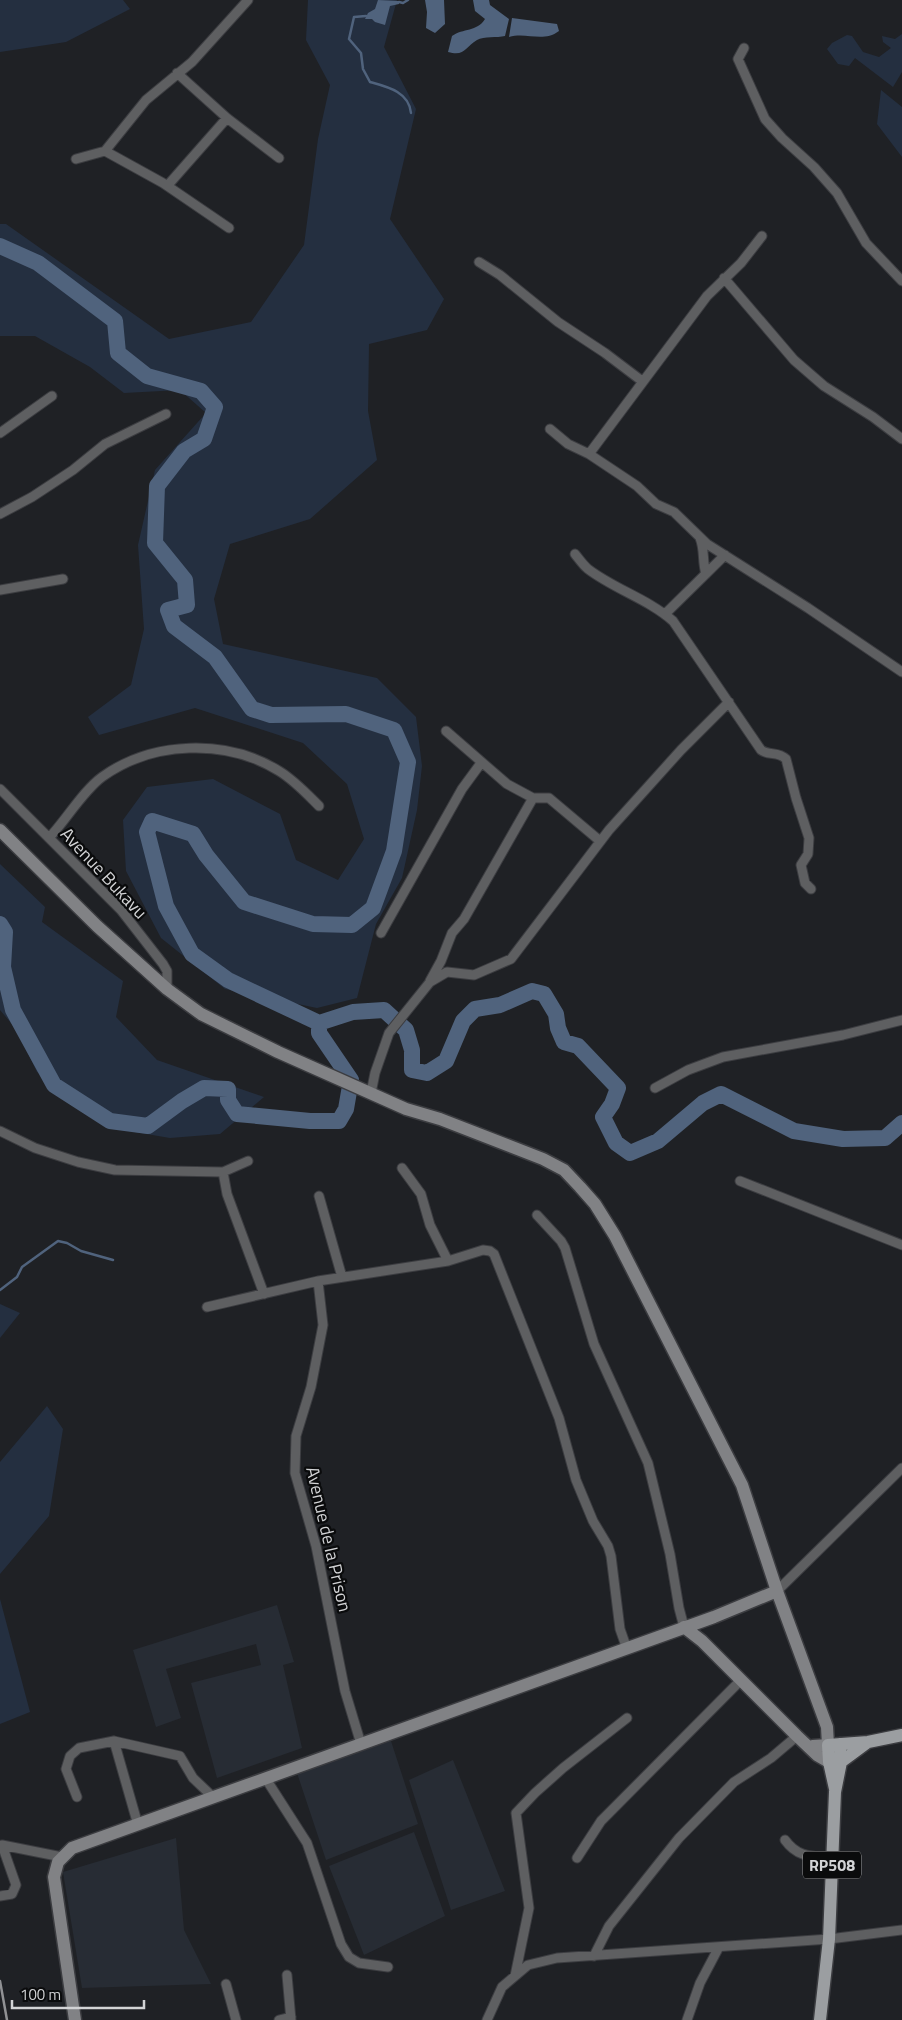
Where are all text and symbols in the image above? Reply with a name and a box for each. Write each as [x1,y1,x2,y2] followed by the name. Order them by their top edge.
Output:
[54,821,154,925] street label: Avenue Bukavu
[299,1464,359,1614] street label: Avenue de la Prison
[803,1852,861,1878] road number: RP508
[12,1978,145,2010] scale bar
[20,1983,61,2006] text: 100 m

